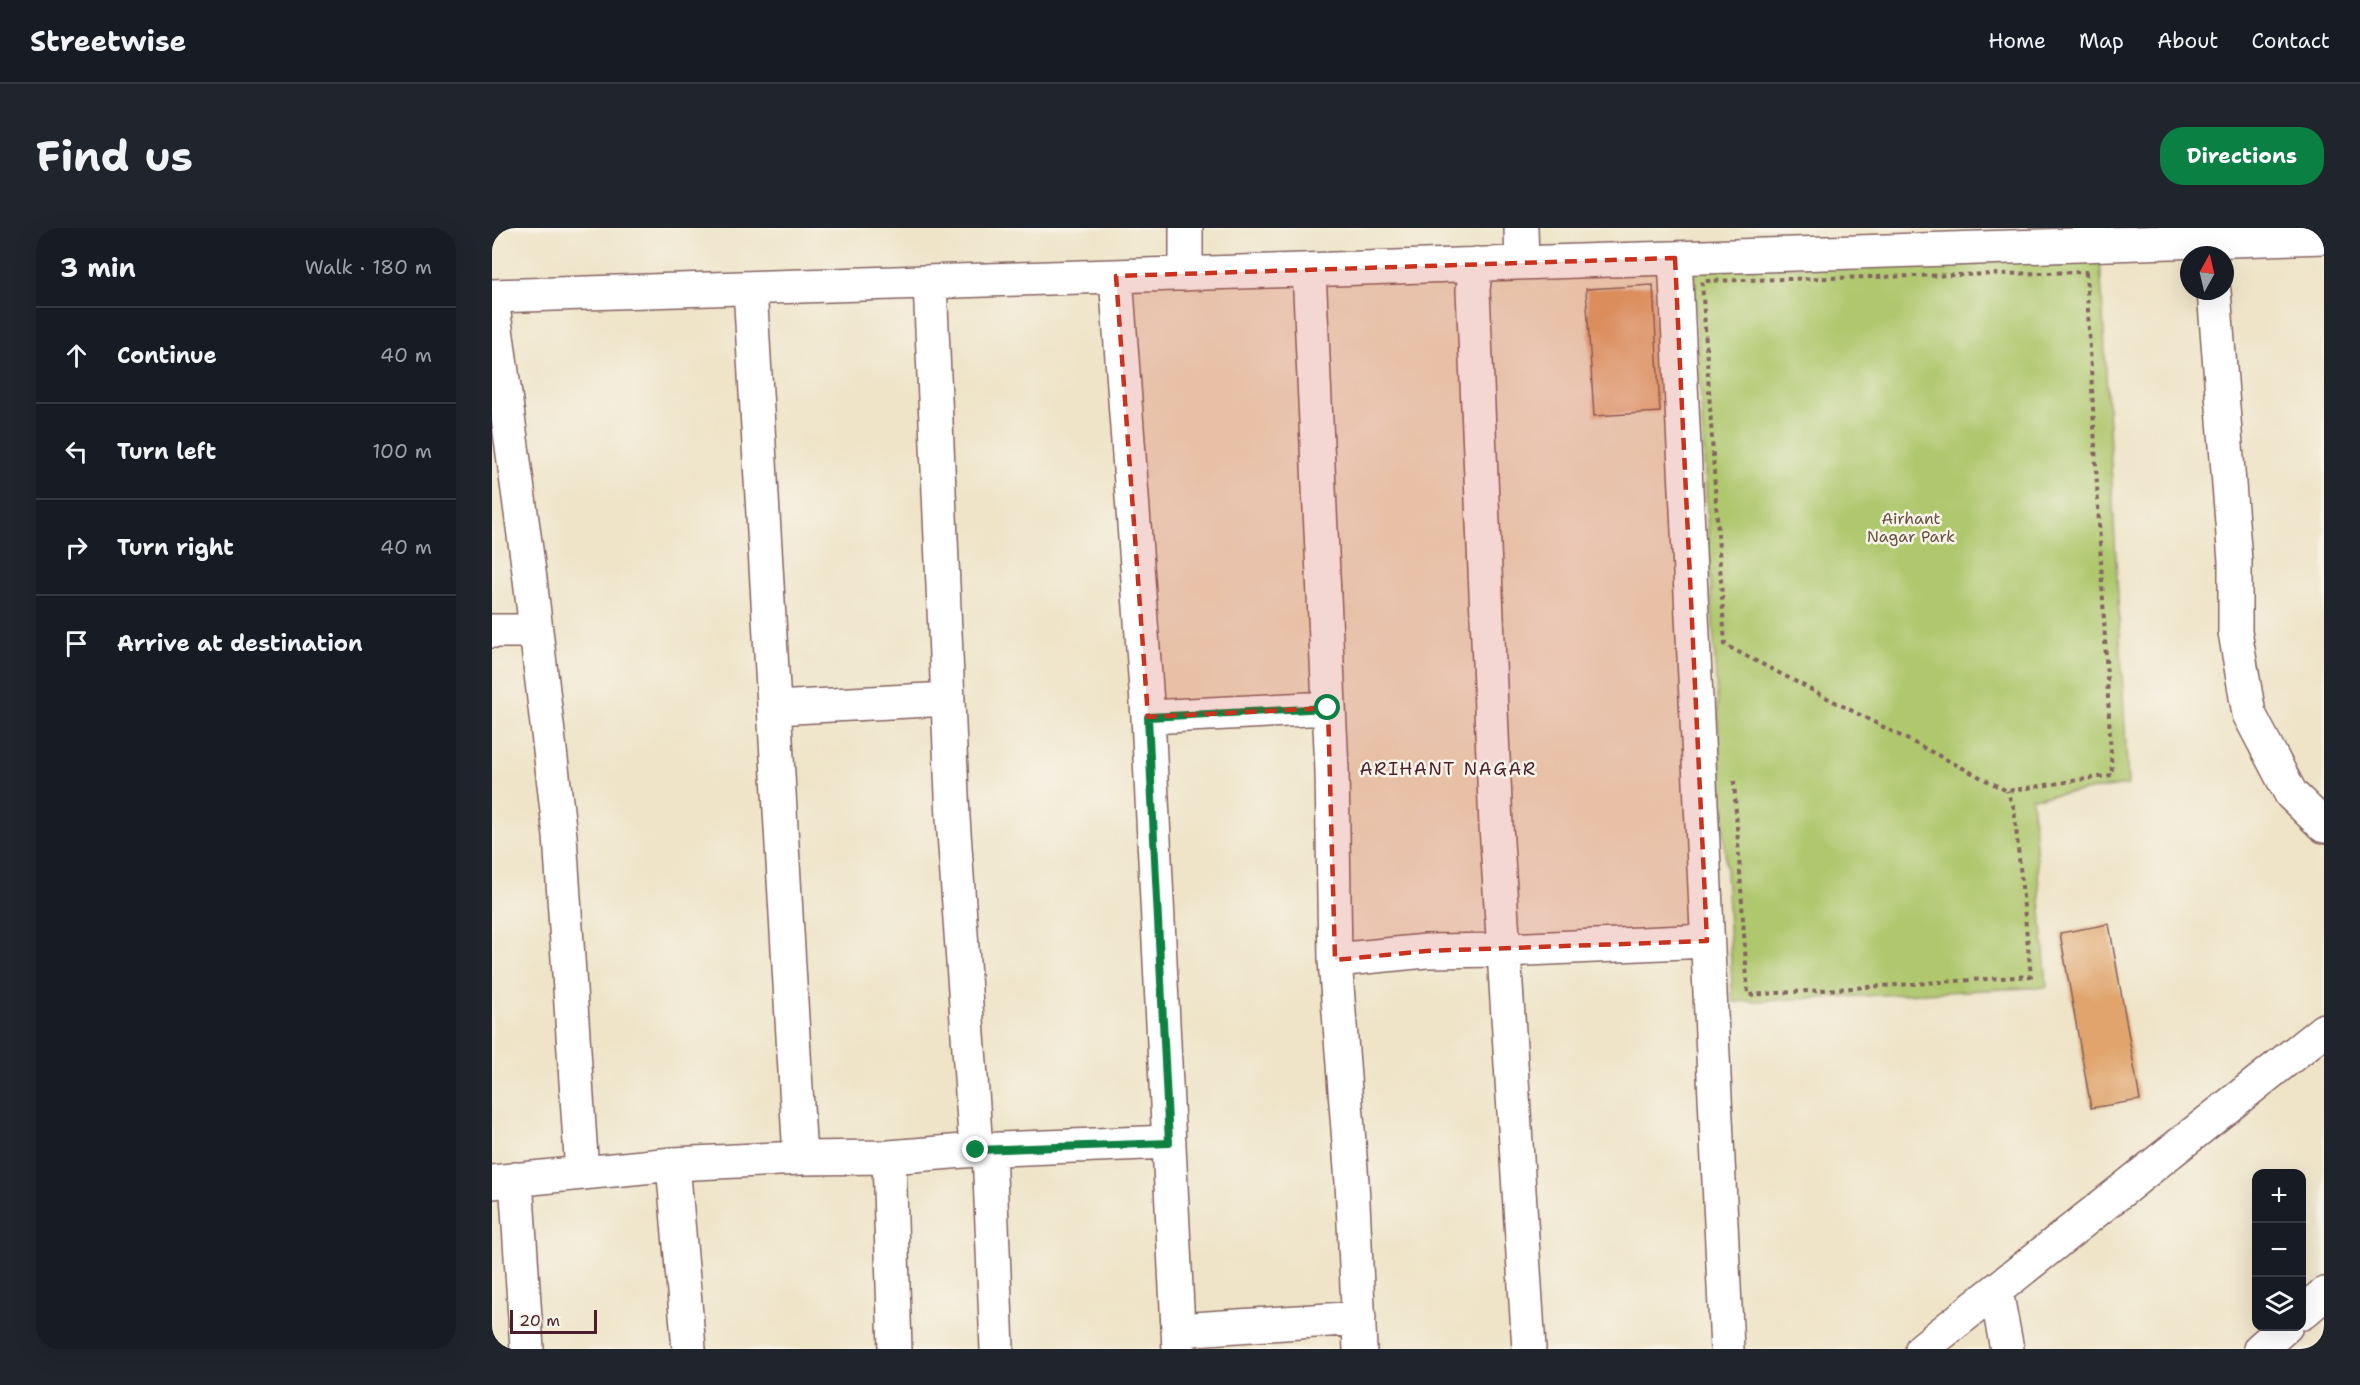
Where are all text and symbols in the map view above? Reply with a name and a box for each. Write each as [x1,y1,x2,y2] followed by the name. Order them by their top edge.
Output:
[30,22,186,60] text: Streetwise
[1988,27,2046,55] text: Home
[2079,27,2124,55] text: Map
[2157,27,2218,55] text: About
[2251,27,2330,55] text: Contact
[2160,127,2324,185] button: Directions
[36,128,193,184] text: Find us
[2180,246,2234,300] north arrow
[60,250,136,285] text: 3 min
[305,254,432,280] text: Walk · 180 m
[60,339,93,372] icon: ahead
[117,341,217,370] text: Continue
[380,342,432,368] text: 40 m
[60,435,93,468] icon: left
[117,437,216,466] text: Turn left
[372,438,432,464] text: 100 m
[1867,508,1955,547] park label: Airhant Nagar Park
[60,531,93,564] icon: right
[117,533,234,562] text: Turn right
[380,534,432,560] text: 40 m
[60,627,93,660] icon: arrive
[117,629,363,658] text: Arrive at destination
[1314,694,1340,720] route start
[1359,757,1537,781] district label: ARIHANT NAGAR
[962,1136,988,1162] route end
[2252,1169,2306,1331] map controls
[2252,1169,2306,1223] button: +
[2252,1223,2306,1277] button: −
[2252,1277,2306,1331] button: layers
[510,1307,597,1334] scale bar
[519,1310,560,1331] text: 20 m

